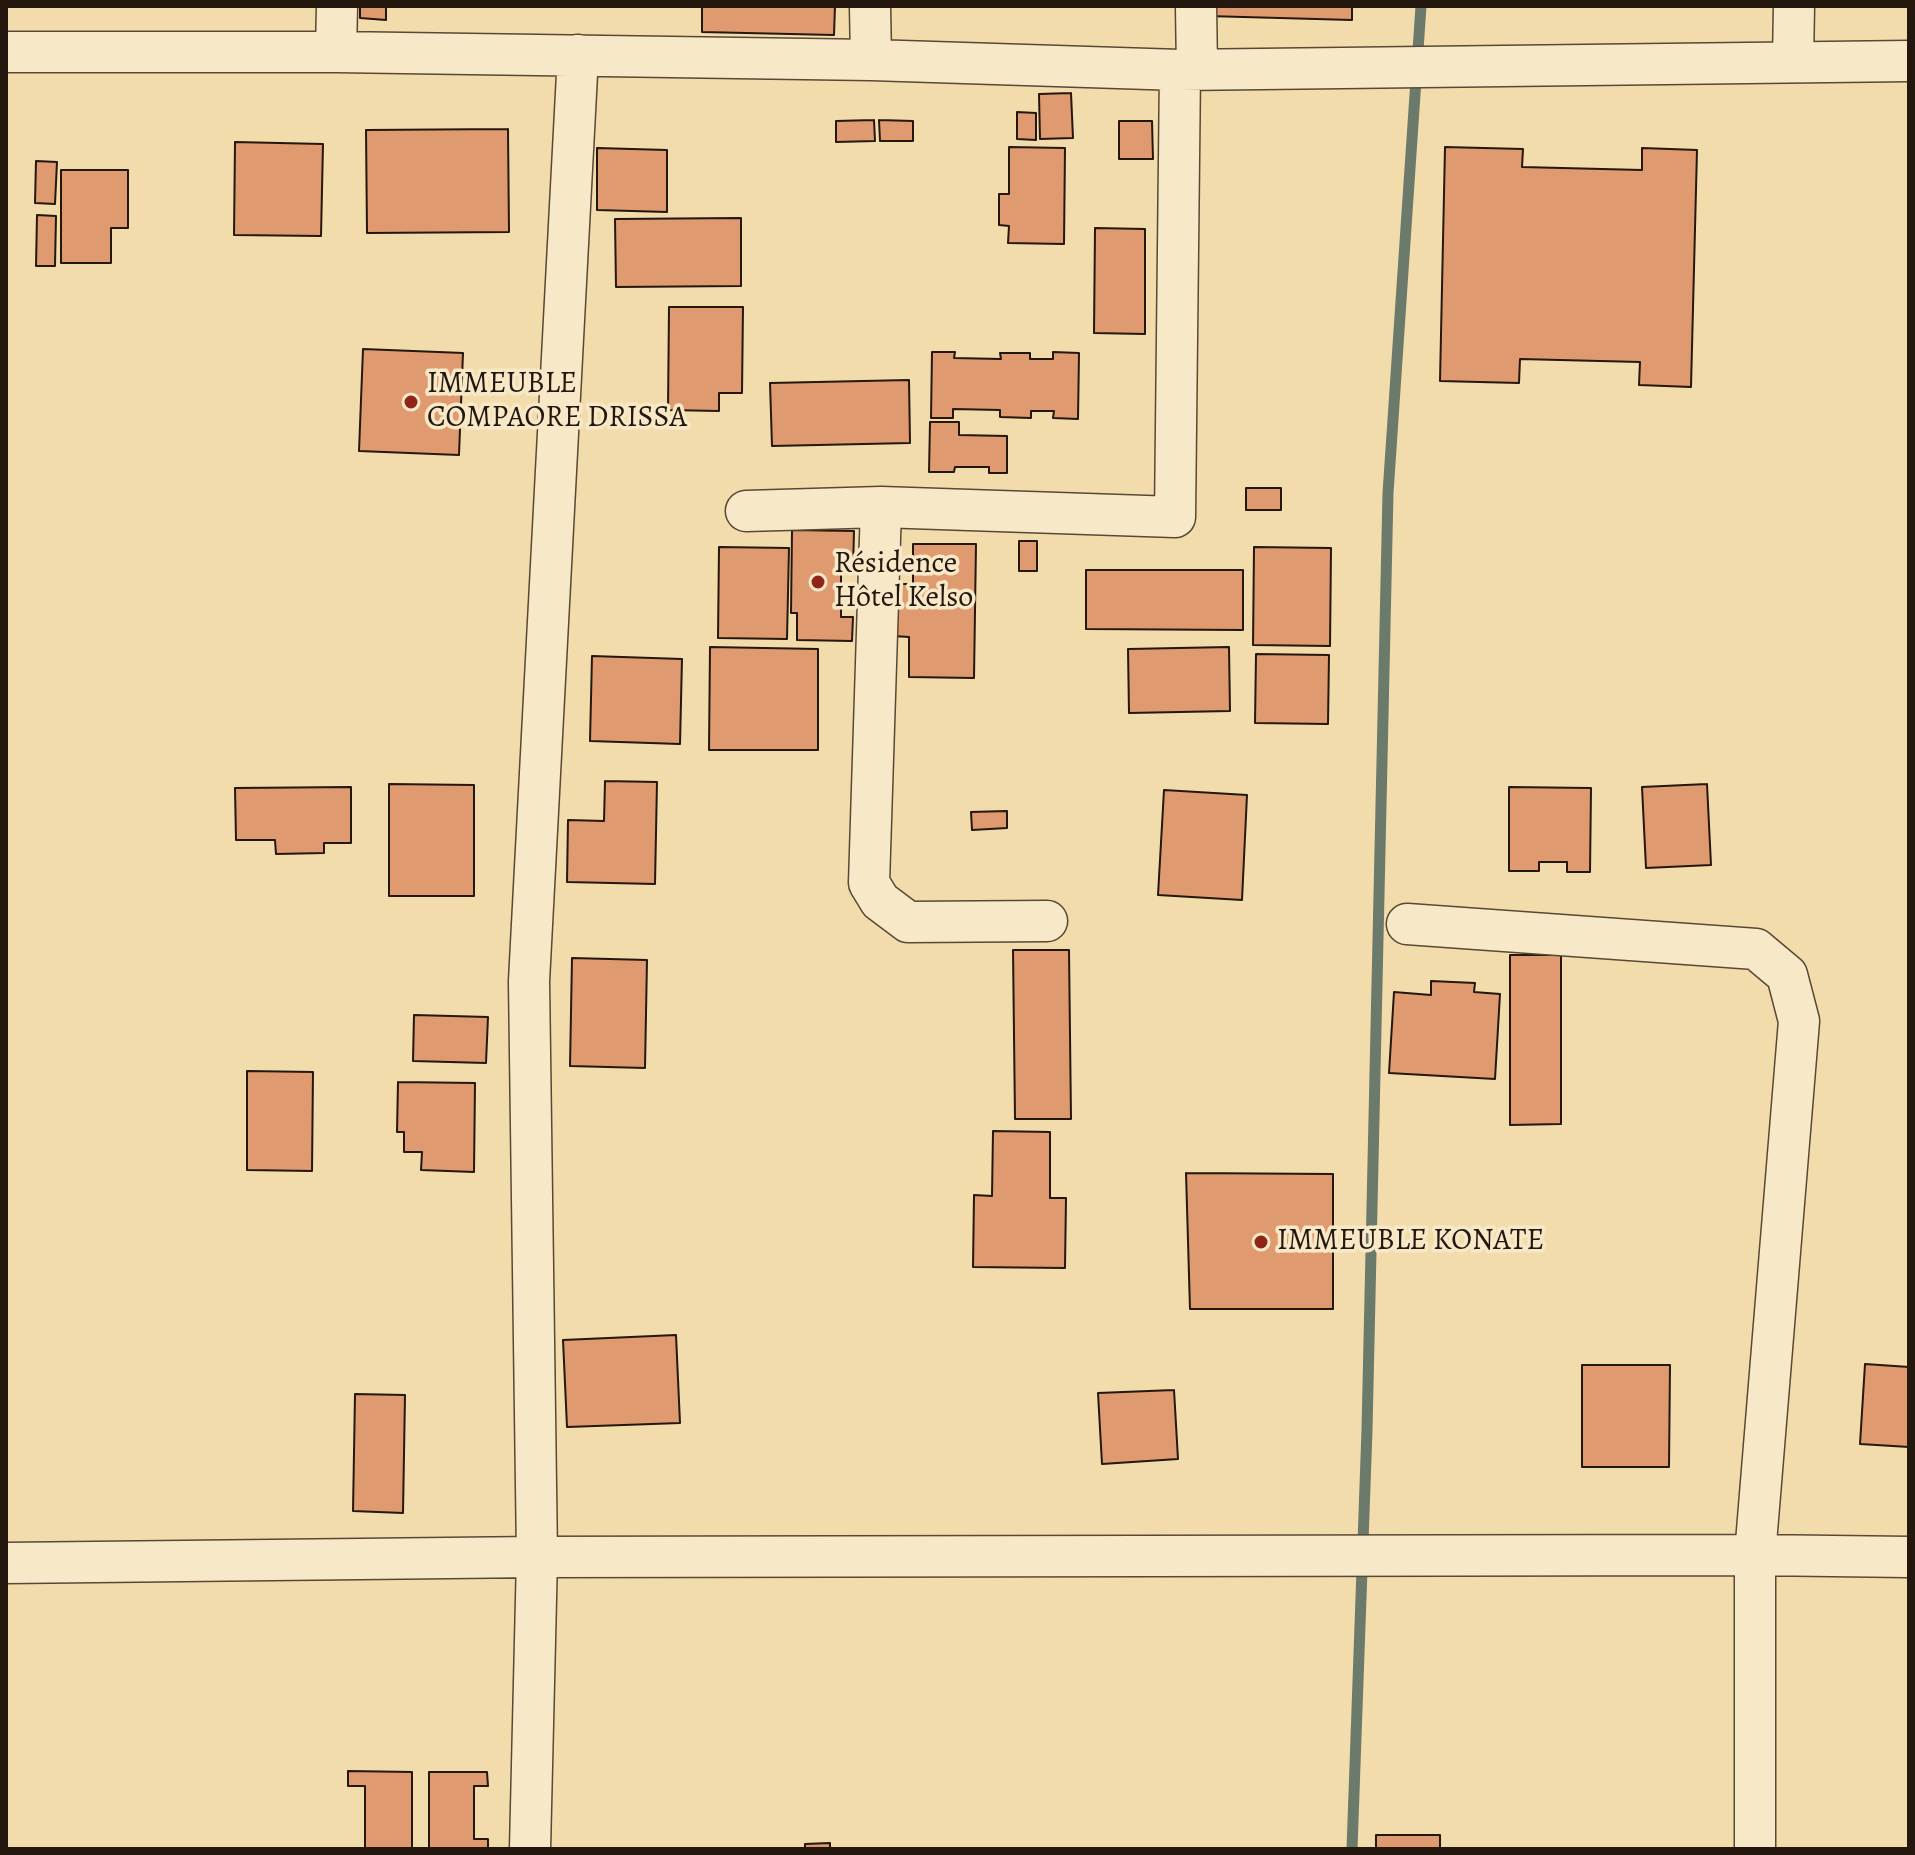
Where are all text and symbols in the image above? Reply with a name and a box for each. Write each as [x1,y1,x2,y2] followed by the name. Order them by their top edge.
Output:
[427,367,687,438] place label: IMMEUBLE COMPAORE DRISSA
[402,393,420,411] marker: IMMEUBLE COMPAORE DRISSA
[834,547,973,618] place label: Résidence Hôtel Kelso
[809,573,827,591] marker: Résidence Hôtel Kelso
[1277,1224,1544,1260] place label: IMMEUBLE KONATE
[1252,1233,1270,1251] marker: IMMEUBLE KONATE

